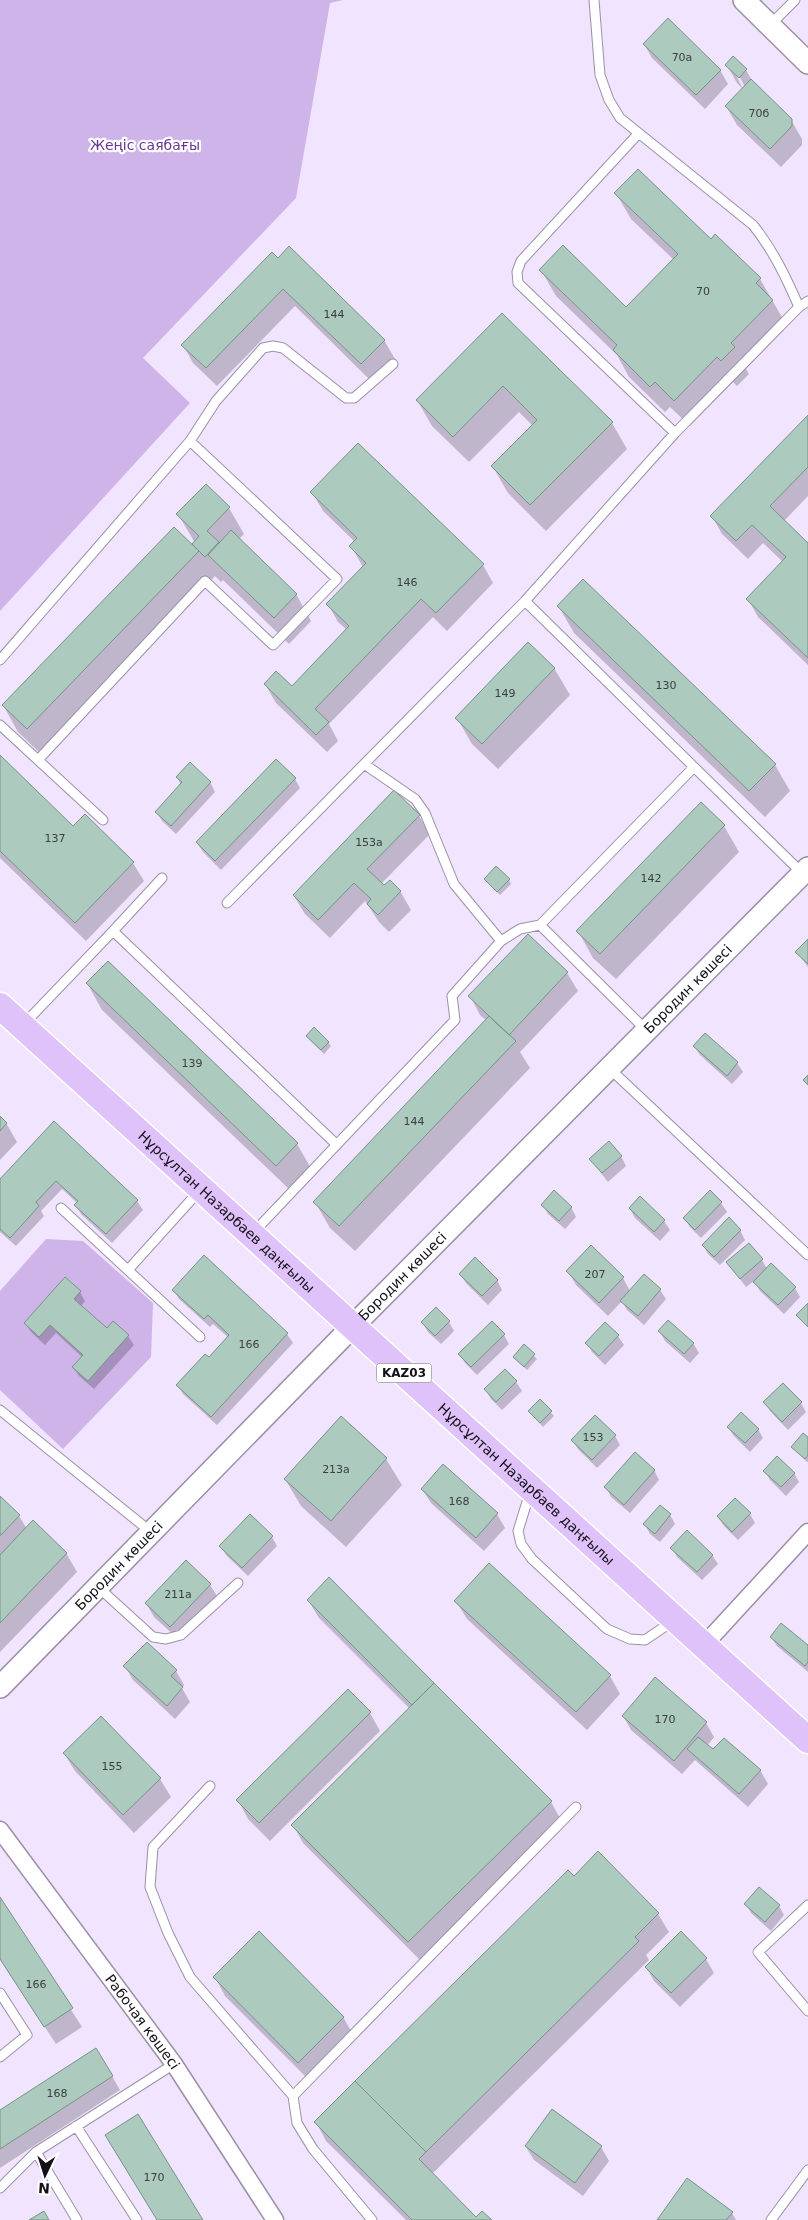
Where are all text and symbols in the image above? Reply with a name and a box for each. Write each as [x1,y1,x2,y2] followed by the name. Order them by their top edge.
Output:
[672,51,692,64] house number: 70а
[749,107,770,120] house number: 70б
[90,137,200,153] park label: Жеңіс саябағы
[696,285,710,298] house number: 70
[324,308,345,321] house number: 144
[397,576,418,589] house number: 146
[656,679,677,692] house number: 130
[495,687,516,700] house number: 149
[45,832,66,845] house number: 137
[355,836,383,849] house number: 153а
[641,872,662,885] house number: 142
[641,941,735,1036] street label: Бородин көшесі
[182,1057,203,1070] house number: 139
[404,1115,425,1128] house number: 144
[135,1128,318,1296] street label: Нұрсұлтан Назарбаев даңғылы
[355,1229,450,1324] street label: Бородин көшесі
[585,1268,606,1281] house number: 207
[239,1338,260,1351] house number: 166
[376,1364,432,1382] road number: KАZ03
[435,1400,618,1568] street label: Нұрсұлтан Назарбаев даңғылы
[583,1431,604,1444] house number: 153
[322,1463,350,1476] house number: 213а
[449,1495,470,1508] house number: 168
[72,1518,166,1613] street label: Бородин көшесі
[164,1588,192,1601] house number: 211а
[655,1713,676,1726] house number: 170
[102,1760,123,1773] house number: 155
[102,1971,183,2072] street label: Рабочая көшесі
[26,1978,47,1991] house number: 166
[47,2087,68,2100] house number: 168
[20,2150,70,2200] north arrow
[144,2171,165,2184] house number: 170
[38,2180,50,2196] text: N

